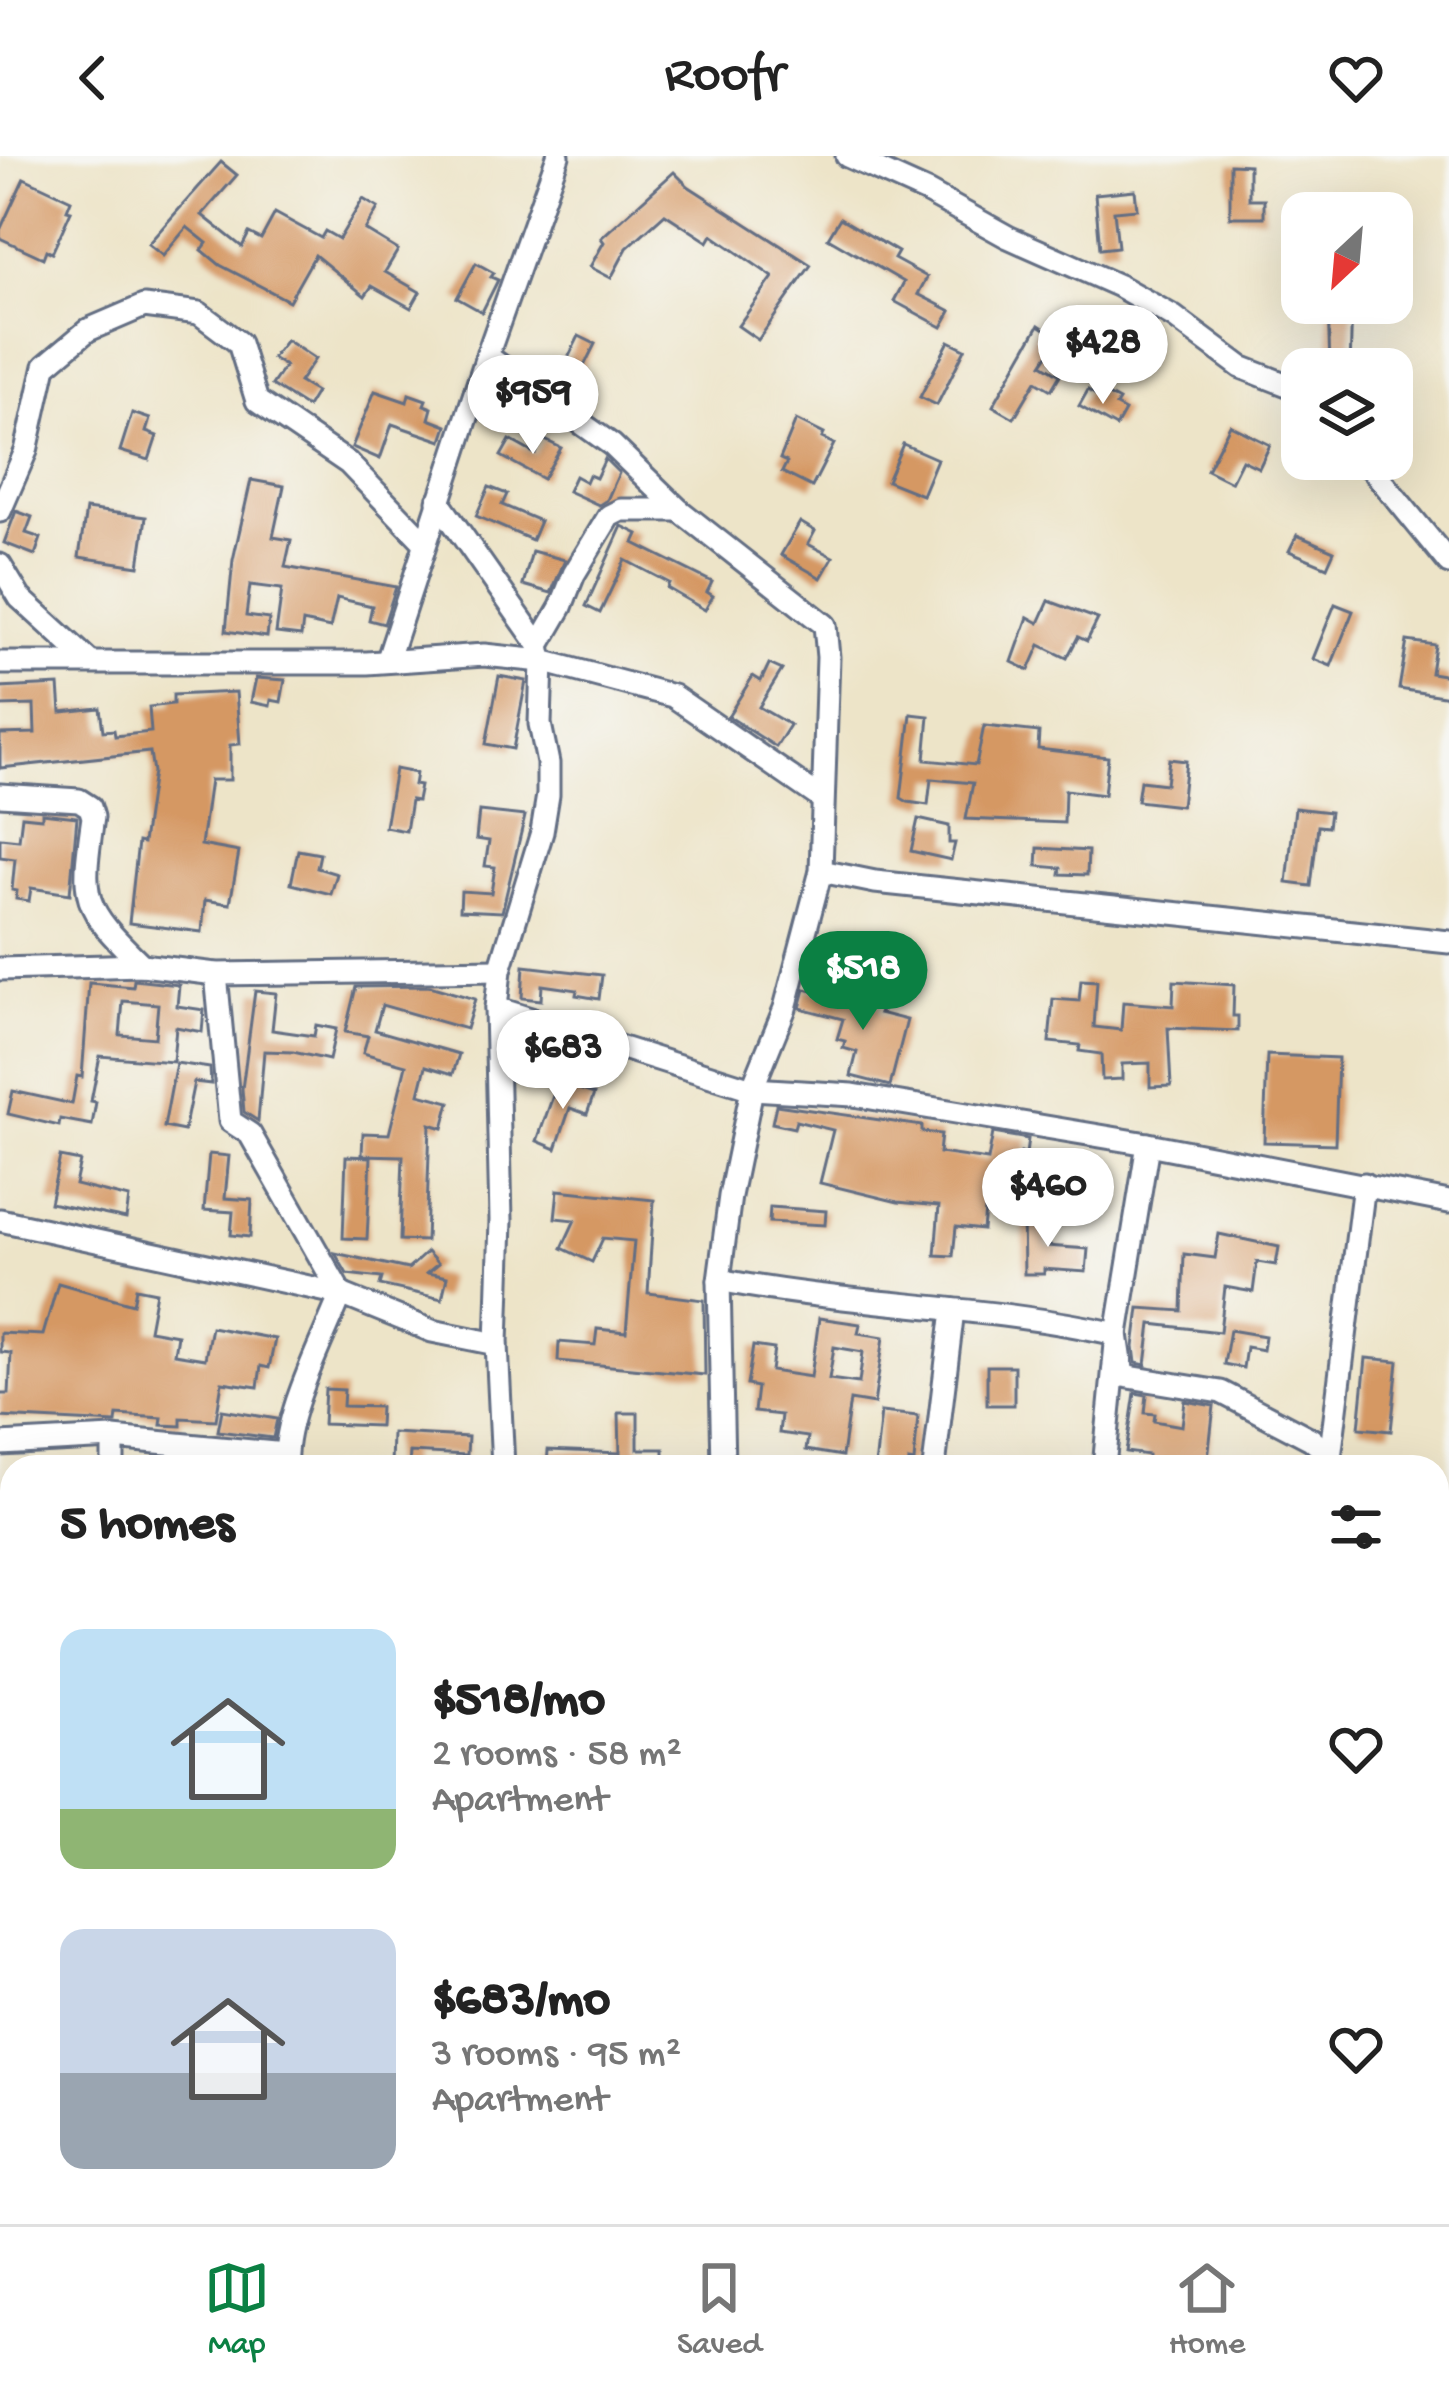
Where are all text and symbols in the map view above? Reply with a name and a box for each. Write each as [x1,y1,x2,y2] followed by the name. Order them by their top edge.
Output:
[60,45,126,111] icon: back
[1323,45,1389,111] icon: heart
[665,46,785,110] text: Roofr
[1281,192,1413,324] north arrow
[1281,192,1413,480] map controls
[1032,305,1174,407] pin: $428
[1065,321,1141,367] text: $428
[1281,348,1413,480] button: layers
[462,355,604,457] pin: $959
[494,371,572,417] text: $959
[792,931,934,1033] pin: $518
[825,947,901,993] text: $518
[492,1010,634,1112] pin: $683
[524,1026,602,1072] text: $683
[977,1148,1119,1250] pin: $460
[1009,1164,1087,1210] text: $460
[1323,1494,1389,1560] icon: filters
[60,1497,234,1557] text: 5 homes
[432,1673,605,1733] text: $518/mo
[156,1677,300,1821] icon: home
[1323,1716,1389,1782] icon: heart
[432,1733,682,1779] text: 2 rooms · 58 m²
[432,1779,608,1825] text: Apartment
[432,1973,610,2033] text: $683/mo
[156,1977,300,2121] icon: home
[1323,2016,1389,2082] icon: heart
[432,2033,681,2079] text: 3 rooms · 95 m²
[432,2079,608,2125] text: Apartment
[204,2255,270,2365] tab: Map
[677,2255,762,2365] tab: Saved
[1169,2255,1245,2365] tab: Home

